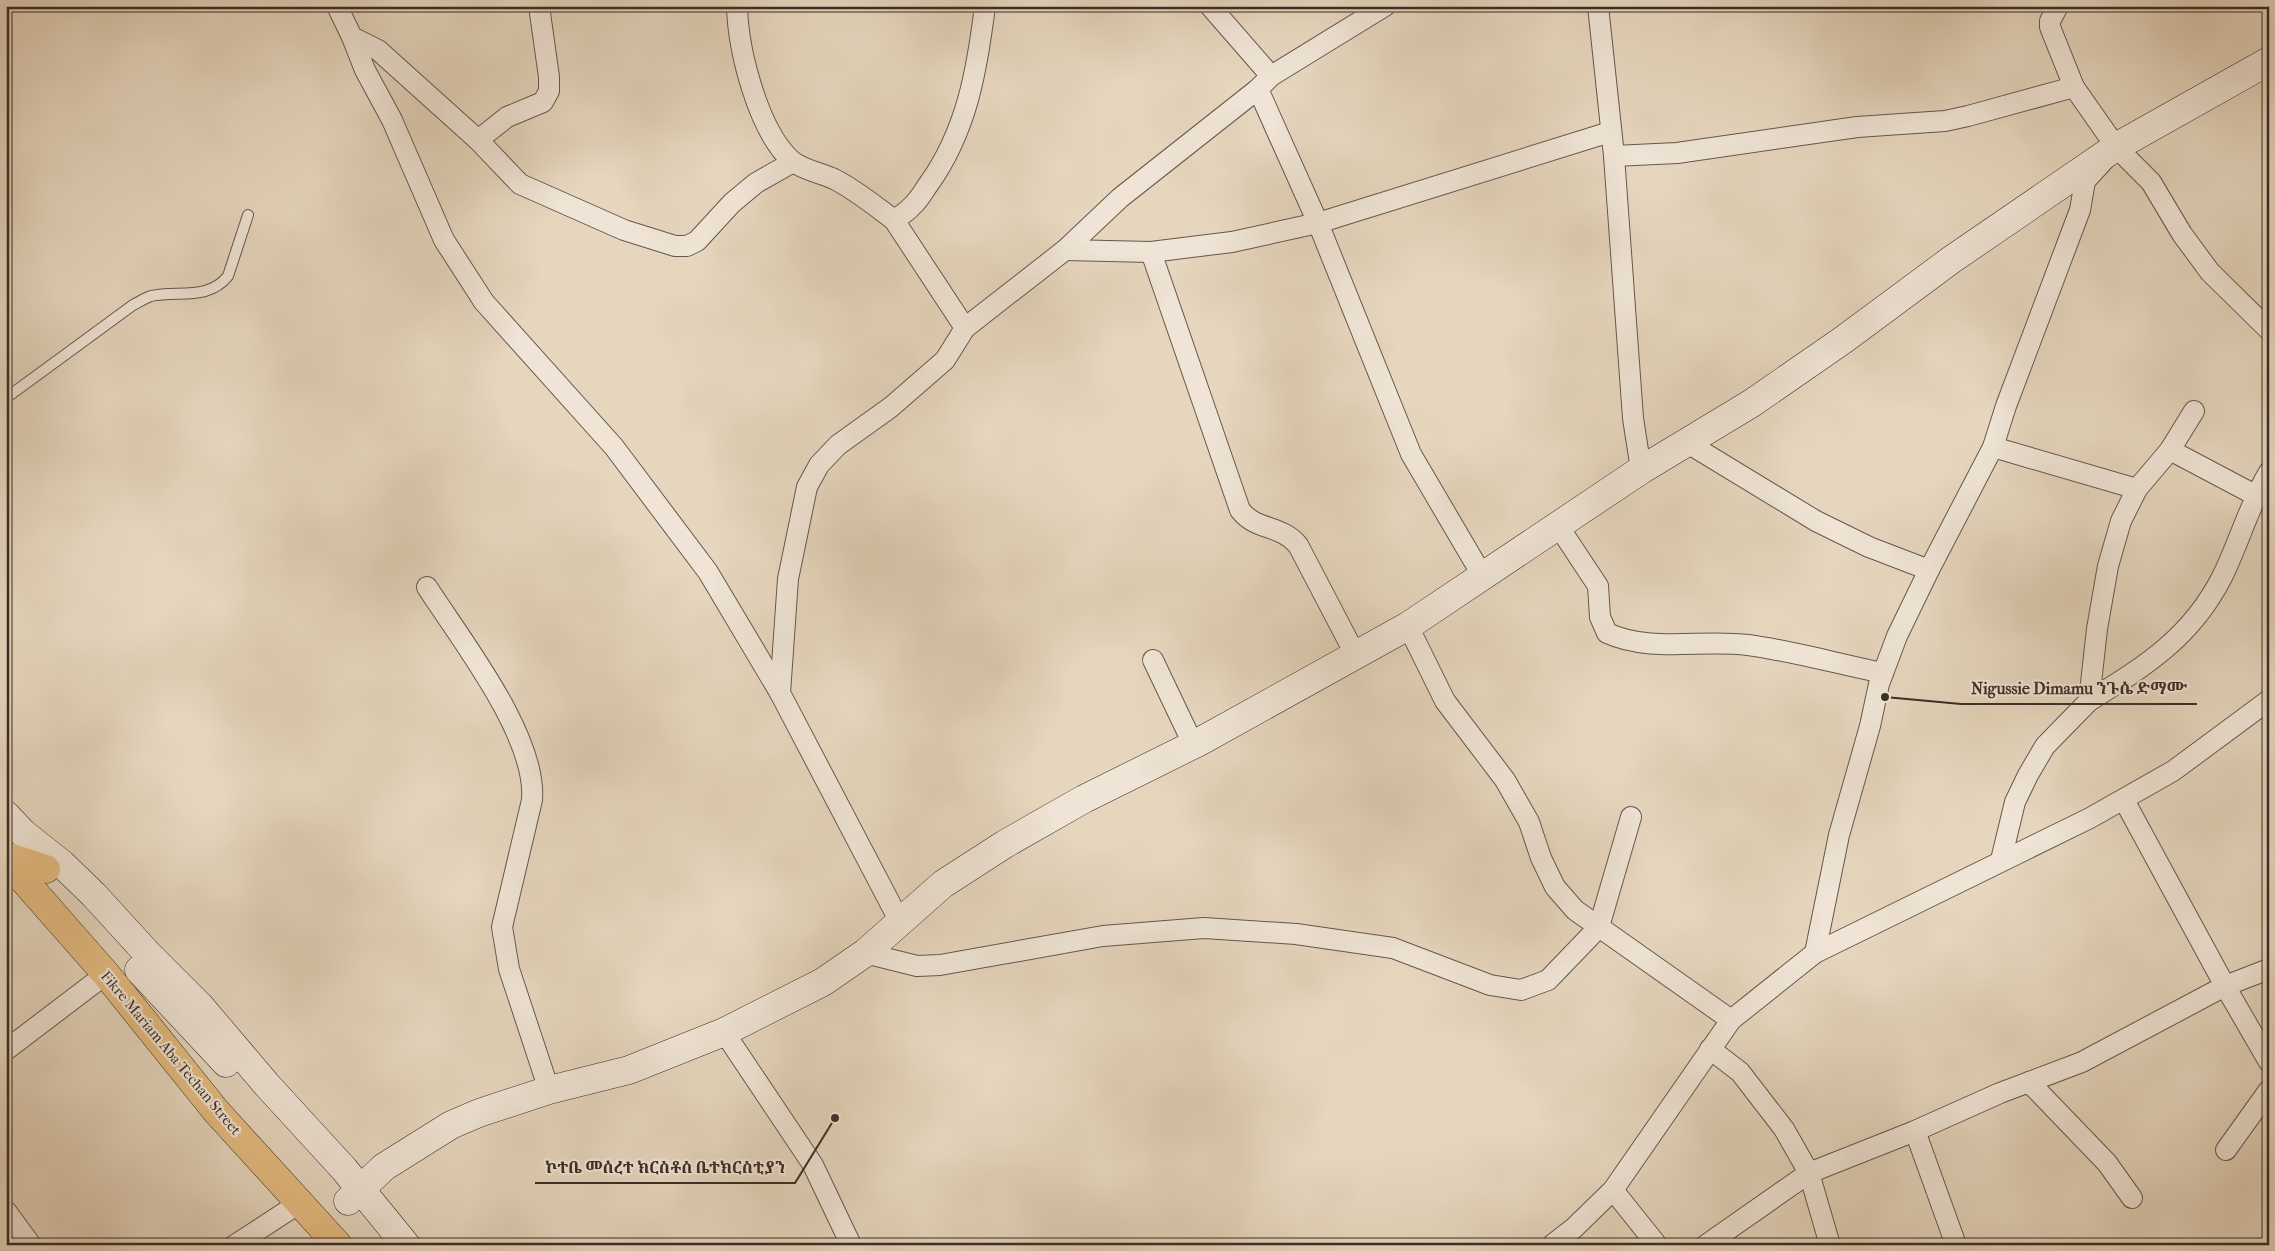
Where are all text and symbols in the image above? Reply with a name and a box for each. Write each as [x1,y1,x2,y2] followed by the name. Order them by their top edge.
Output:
[1961,673,2197,704] callout: Nigussie Dimamu ንጉሴ ድማሙ
[1971,679,2188,699] text: Nigussie Dimamu ንጉሴ ድማሙ
[97,967,245,1139] street label: Fikre Mariam Aba Techan Street
[535,1152,795,1183] callout: ኮተቤ መሰረተ ክርስቶስ ቤተክርስቲያን
[545,1158,785,1177] text: ኮተቤ መሰረተ ክርስቶስ ቤተክርስቲያን

